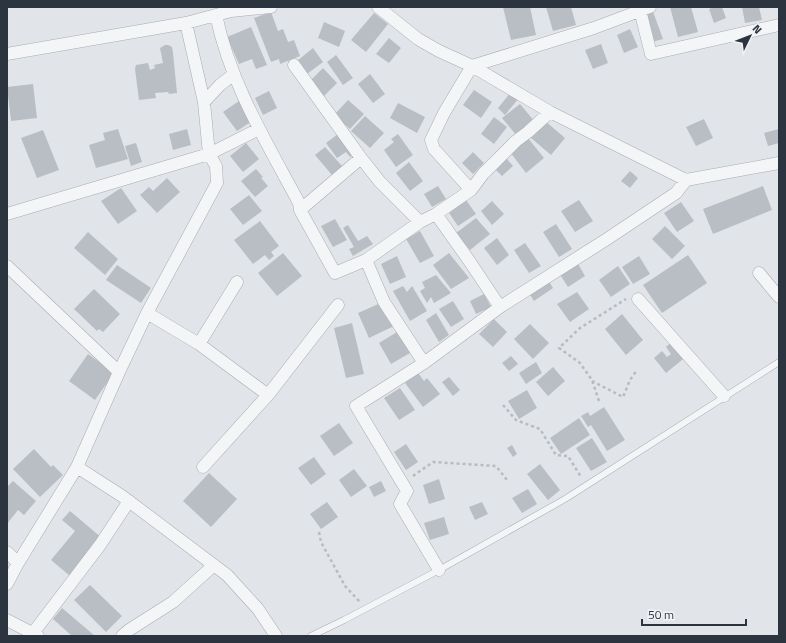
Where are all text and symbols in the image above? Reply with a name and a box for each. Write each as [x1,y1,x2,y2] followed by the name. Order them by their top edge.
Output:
[730,16,770,56] north arrow
[749,21,766,37] text: N
[642,601,746,627] scale bar
[648,605,674,624] text: 50 m

